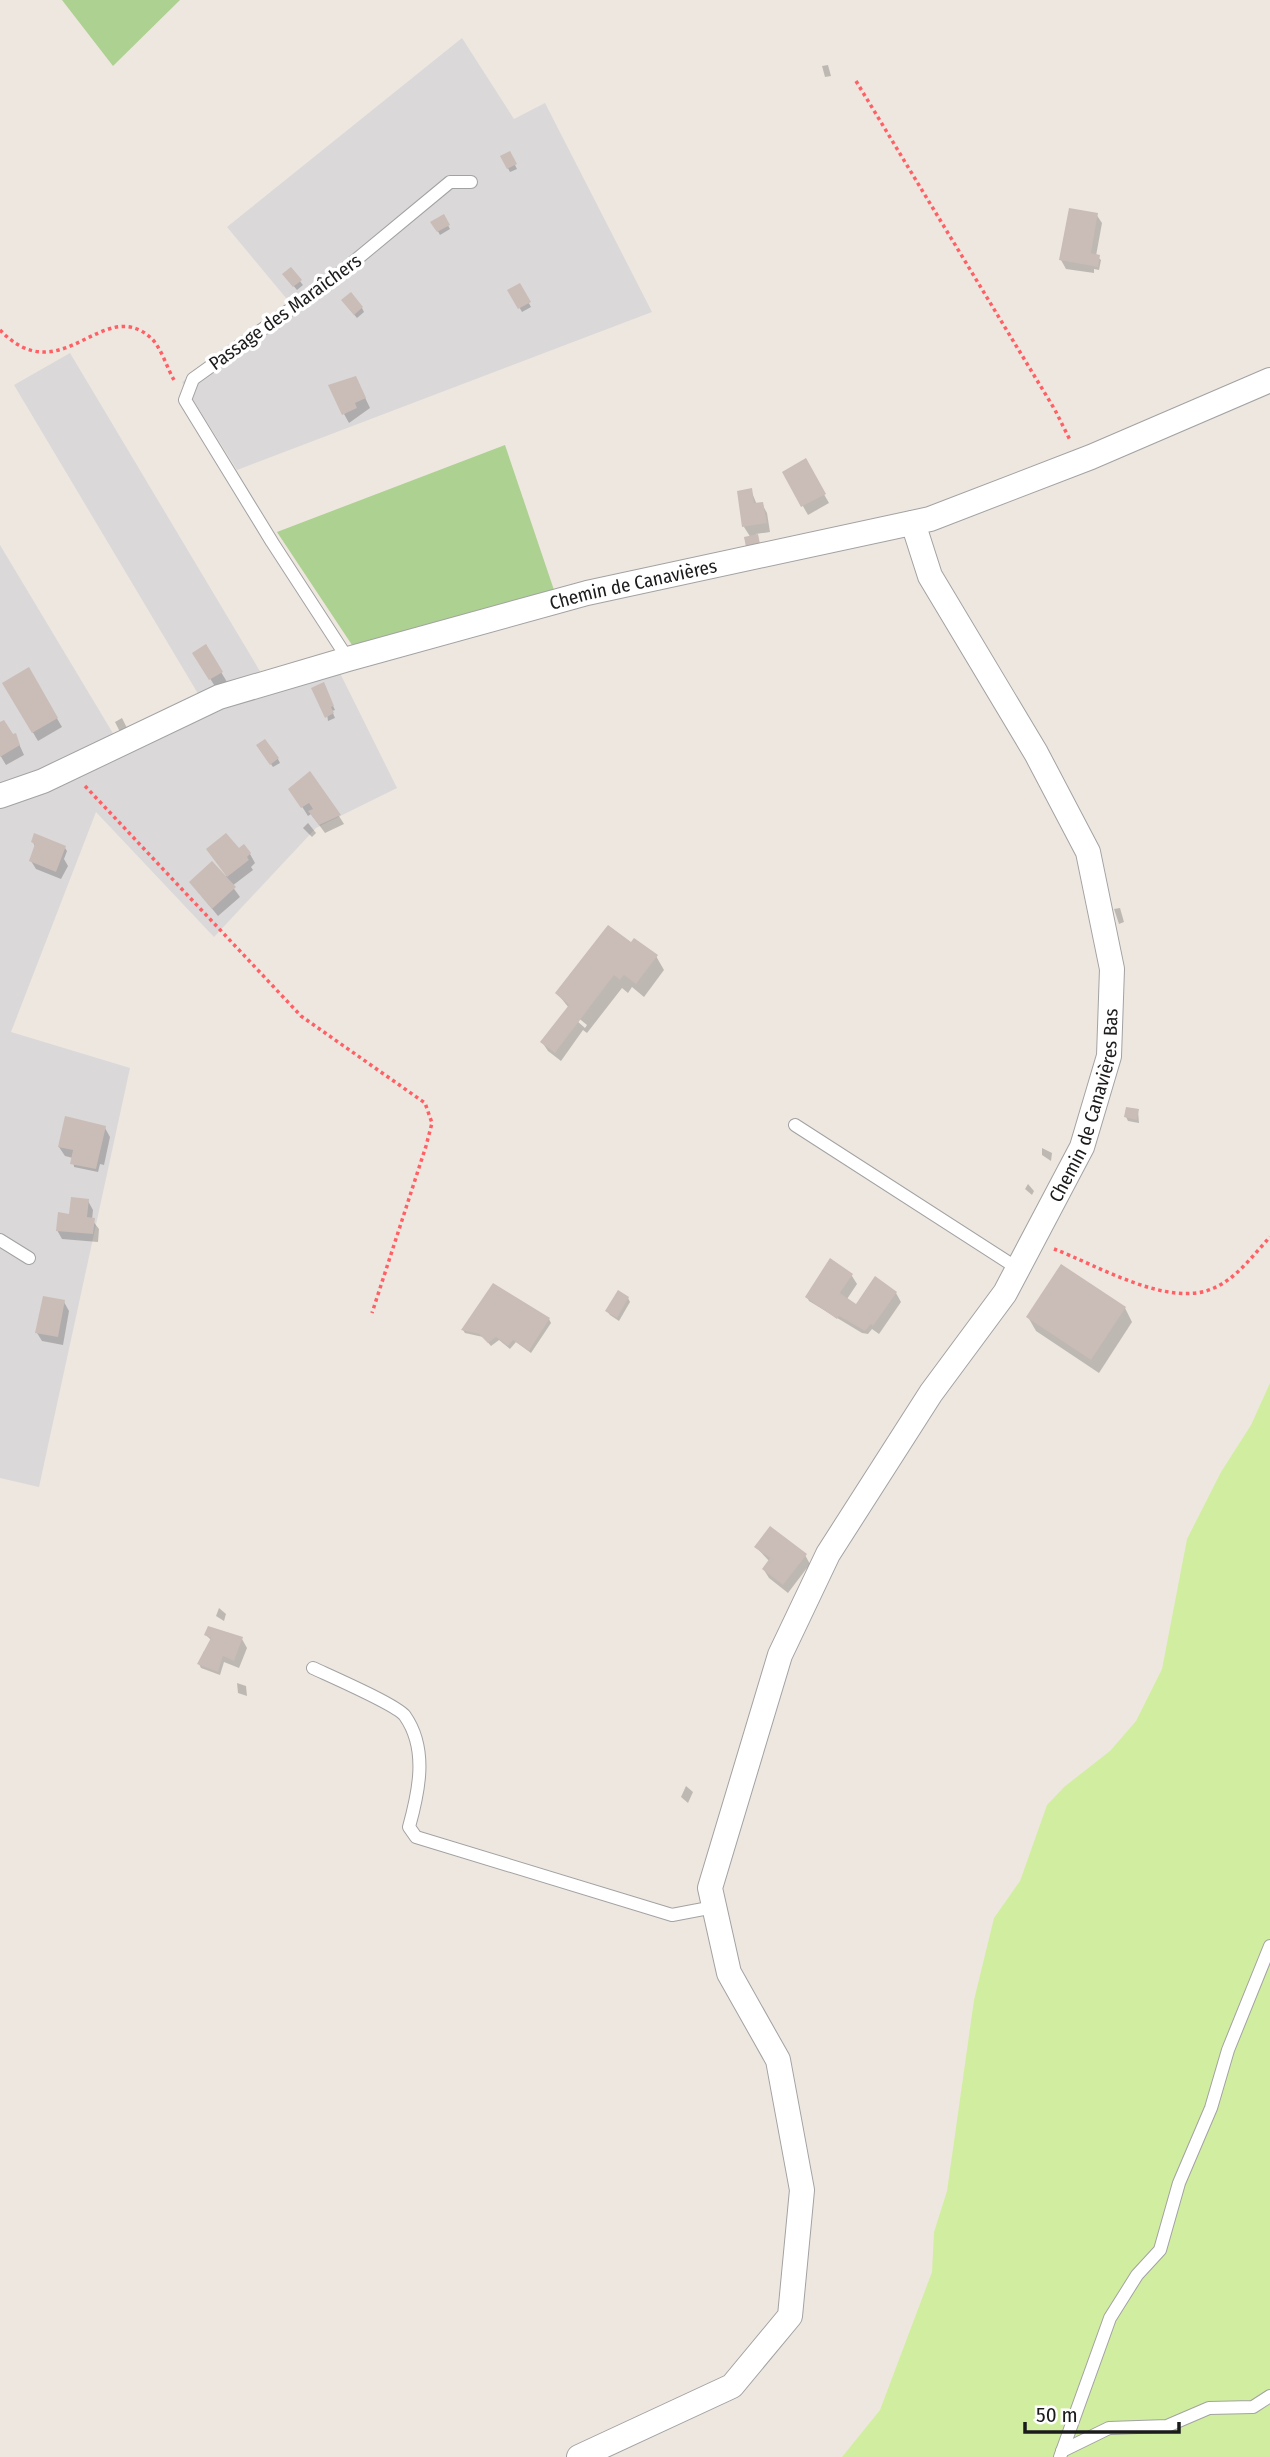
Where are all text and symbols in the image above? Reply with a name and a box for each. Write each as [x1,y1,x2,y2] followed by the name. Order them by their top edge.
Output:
[204,249,366,375] street label: Passage des Maraîchers
[547,554,719,614] street label: Chemin de Canavières
[1044,1008,1122,1206] street label: Chemin de Canavières Bas
[1025,2390,1179,2434] scale bar
[1036,2402,1078,2428] text: 50 m

